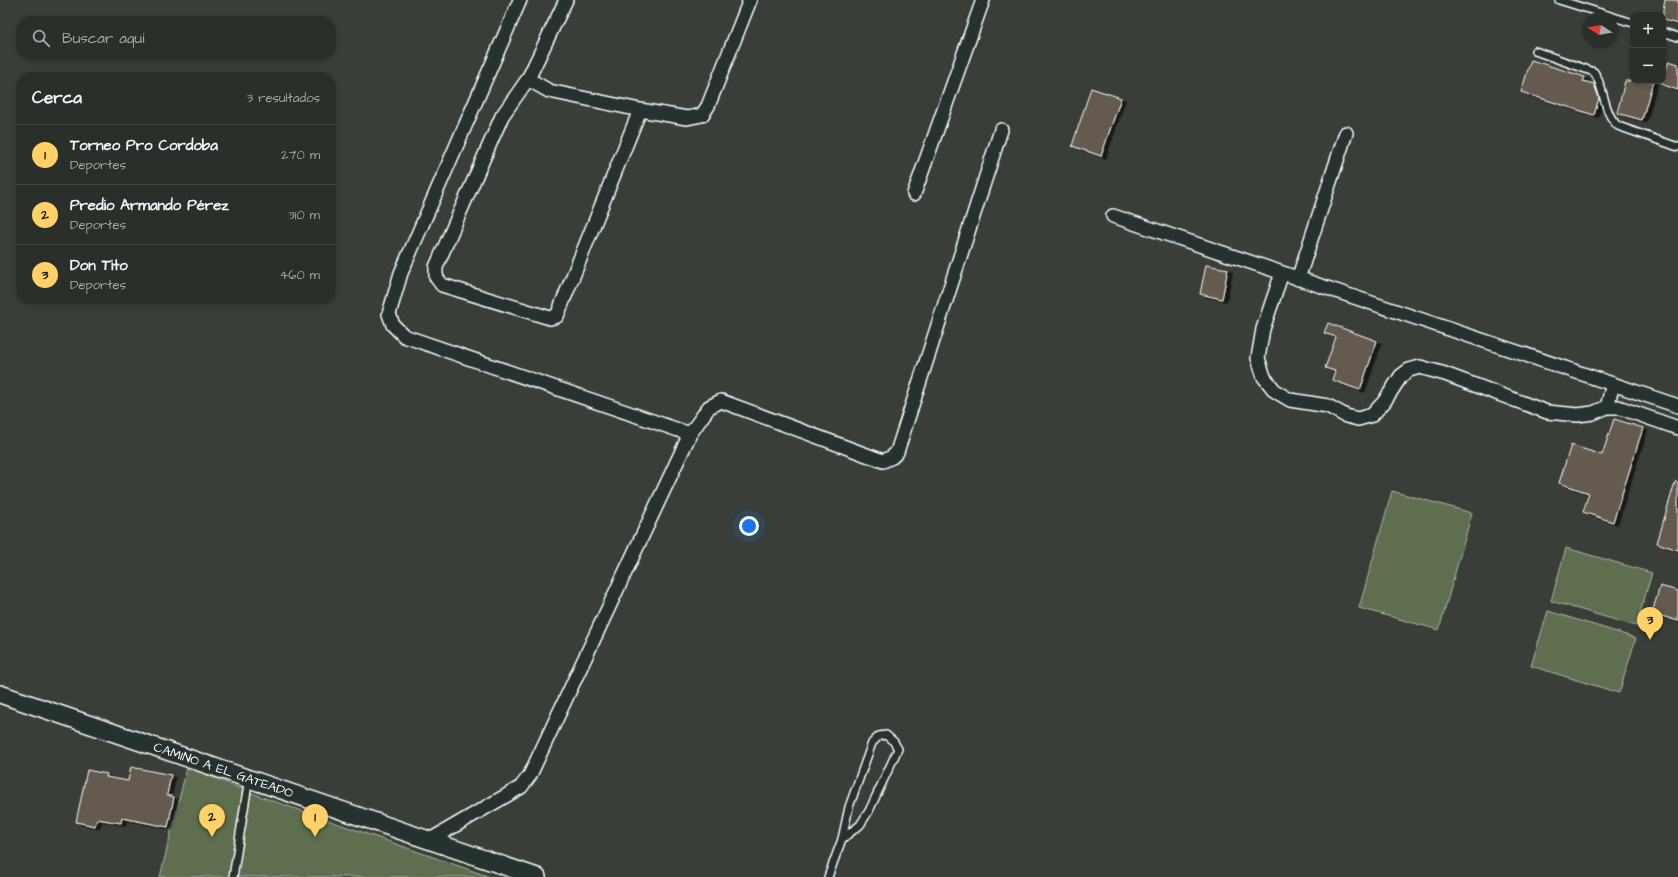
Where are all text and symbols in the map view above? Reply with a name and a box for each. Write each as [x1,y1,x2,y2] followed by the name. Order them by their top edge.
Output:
[1582,12,1618,48] north arrow
[1630,12,1666,84] map controls
[1630,12,1666,48] button: +
[16,16,336,60] search box
[30,27,52,49] icon: search
[62,28,144,49] text: Buscar aquí
[1630,48,1666,84] button: −
[32,86,82,110] text: Cerca
[246,89,320,107] text: 3 resultados
[70,135,218,156] text: Torneo Pro Cordoba
[44,146,46,164] text: 1
[281,146,320,164] text: 270 m
[70,156,126,174] text: Deportes
[70,195,229,216] text: Predio Armando Pérez
[41,206,49,224] text: 2
[288,206,320,224] text: 310 m
[70,216,126,234] text: Deportes
[70,255,128,276] text: Don Tito
[42,266,48,284] text: 3
[279,266,320,284] text: 460 m
[70,276,126,294] text: Deportes
[739,516,759,536] your location
[1637,607,1663,640] pin: 3
[151,738,296,802] street label: CAMINO A EL GATEADO
[199,804,225,837] pin: 2
[302,804,328,837] pin: 1

